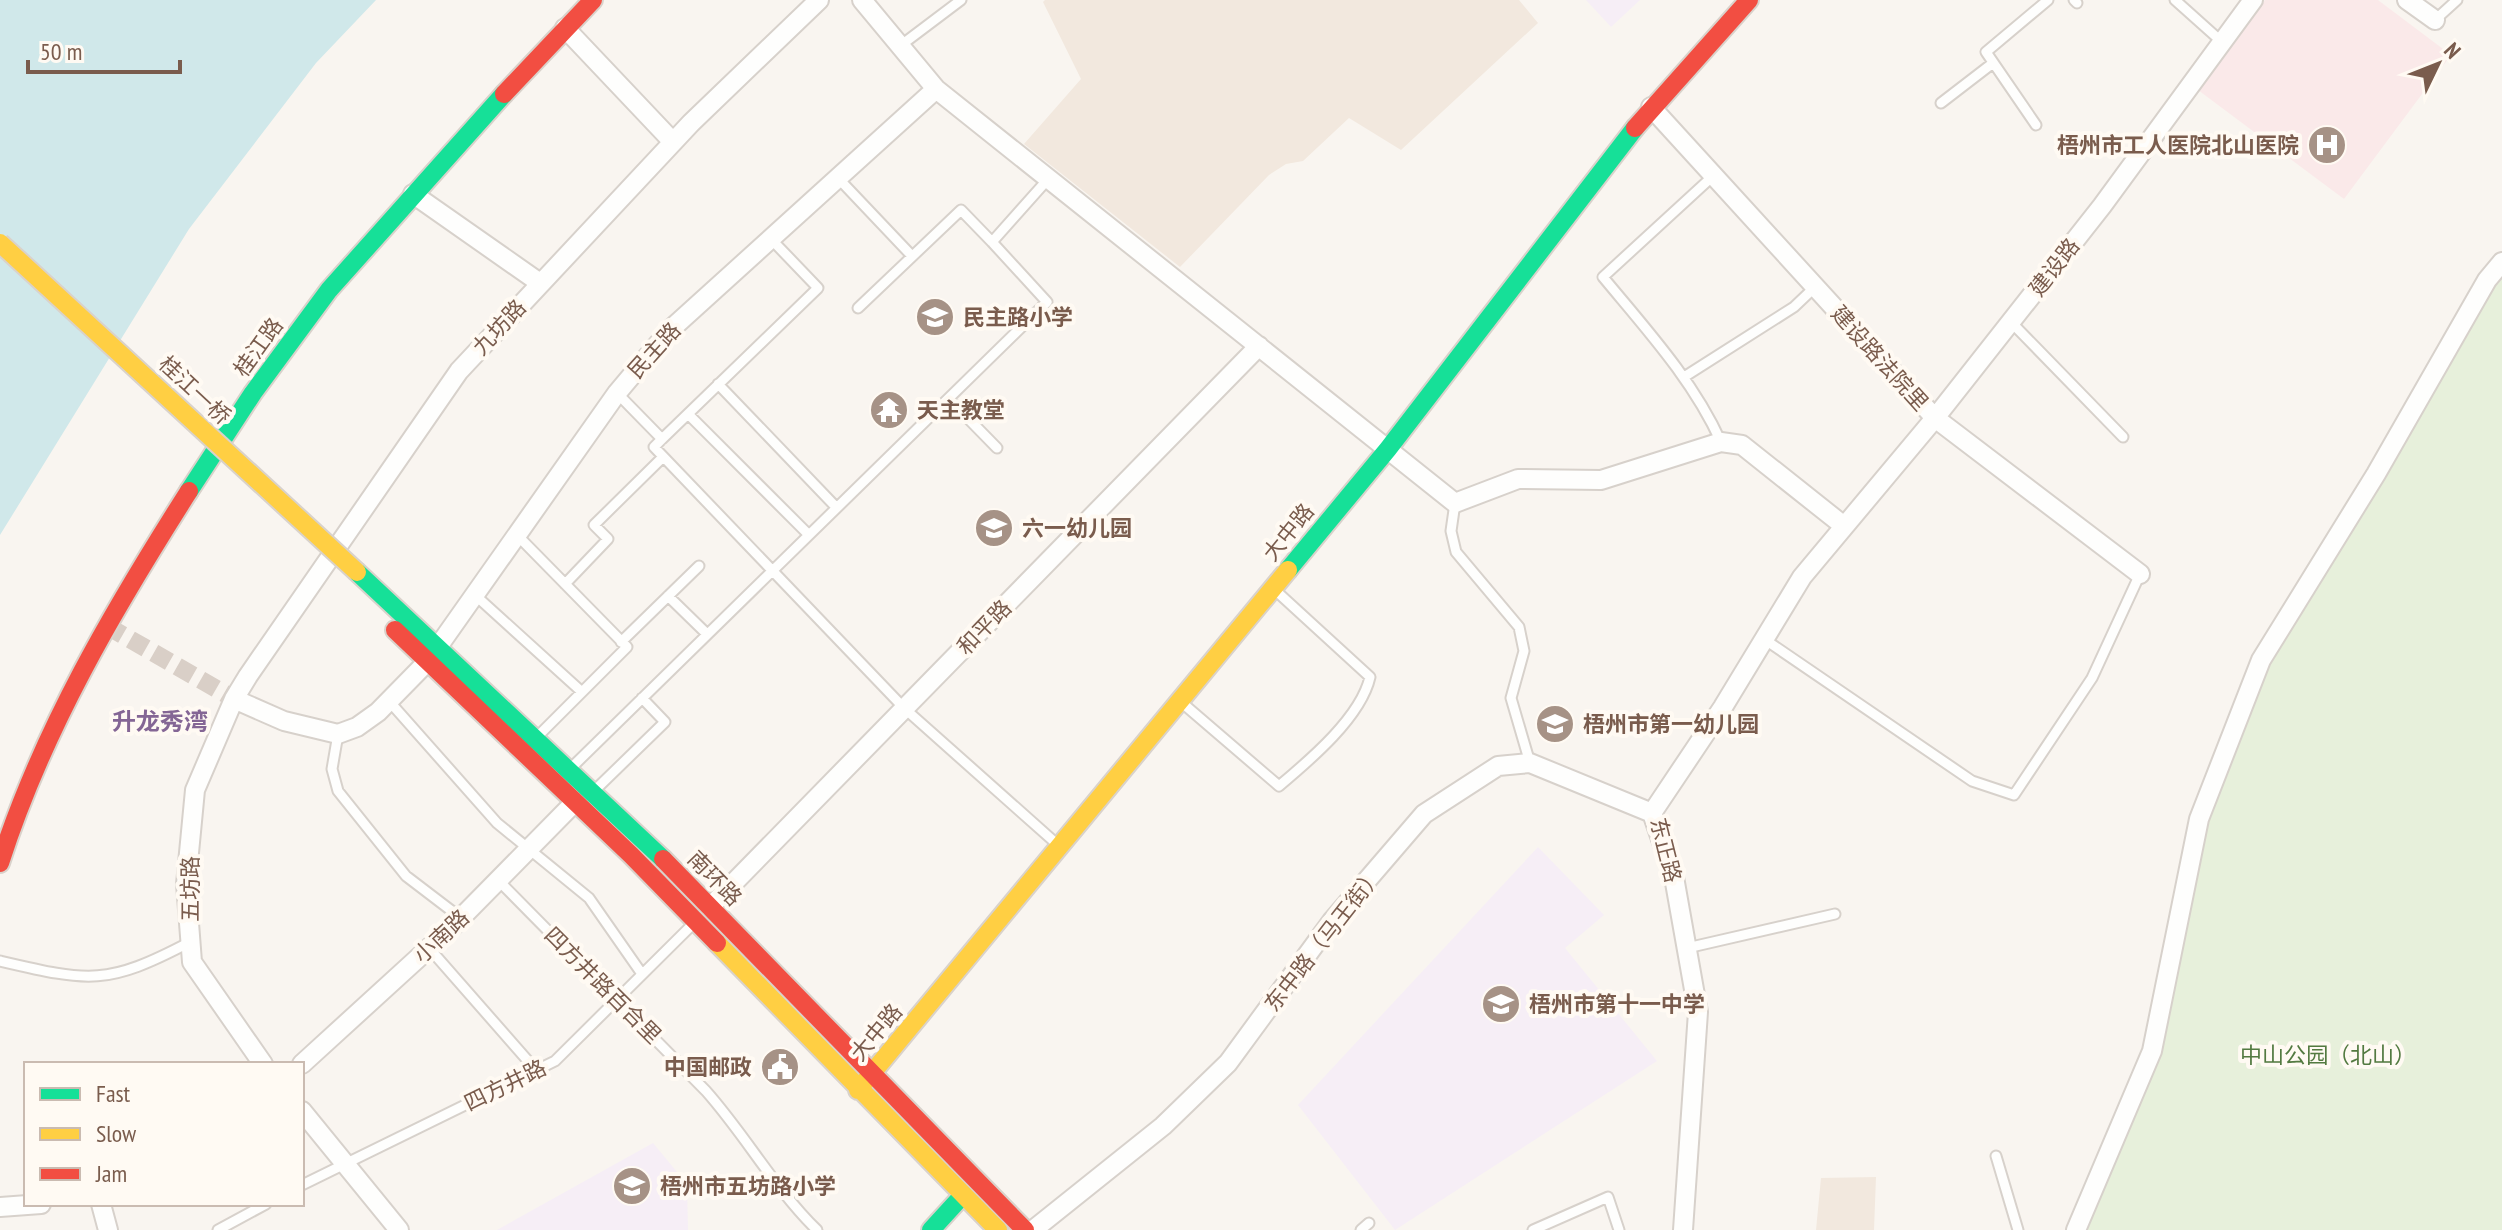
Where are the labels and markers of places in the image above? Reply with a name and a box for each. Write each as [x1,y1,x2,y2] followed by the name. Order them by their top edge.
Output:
[2306,124,2348,166] hospital icon: 梧州市工人医院北山医院
[2057,131,2299,159] place label: 梧州市工人医院北山医院
[914,296,956,338] school or university icon: 民主路小学
[963,303,1073,331] place label: 民主路小学
[868,389,910,431] temple icon: 天主教堂
[917,396,1005,424] place label: 天主教堂
[973,507,1015,549] school or university icon: 六一幼儿园
[1022,514,1132,542] place label: 六一幼儿园
[1534,703,1576,745] school or university icon: 梧州市第一幼儿园
[1583,710,1759,738] place label: 梧州市第一幼儿园
[1480,983,1522,1025] school or university icon: 梧州市第十一中学
[1529,990,1705,1018] place label: 梧州市第十一中学
[759,1046,801,1088] public building icon: 中国邮政
[664,1053,752,1081] place label: 中国邮政
[611,1165,653,1207] school or university icon: 梧州市五坊路小学
[660,1172,836,1200] place label: 梧州市五坊路小学

